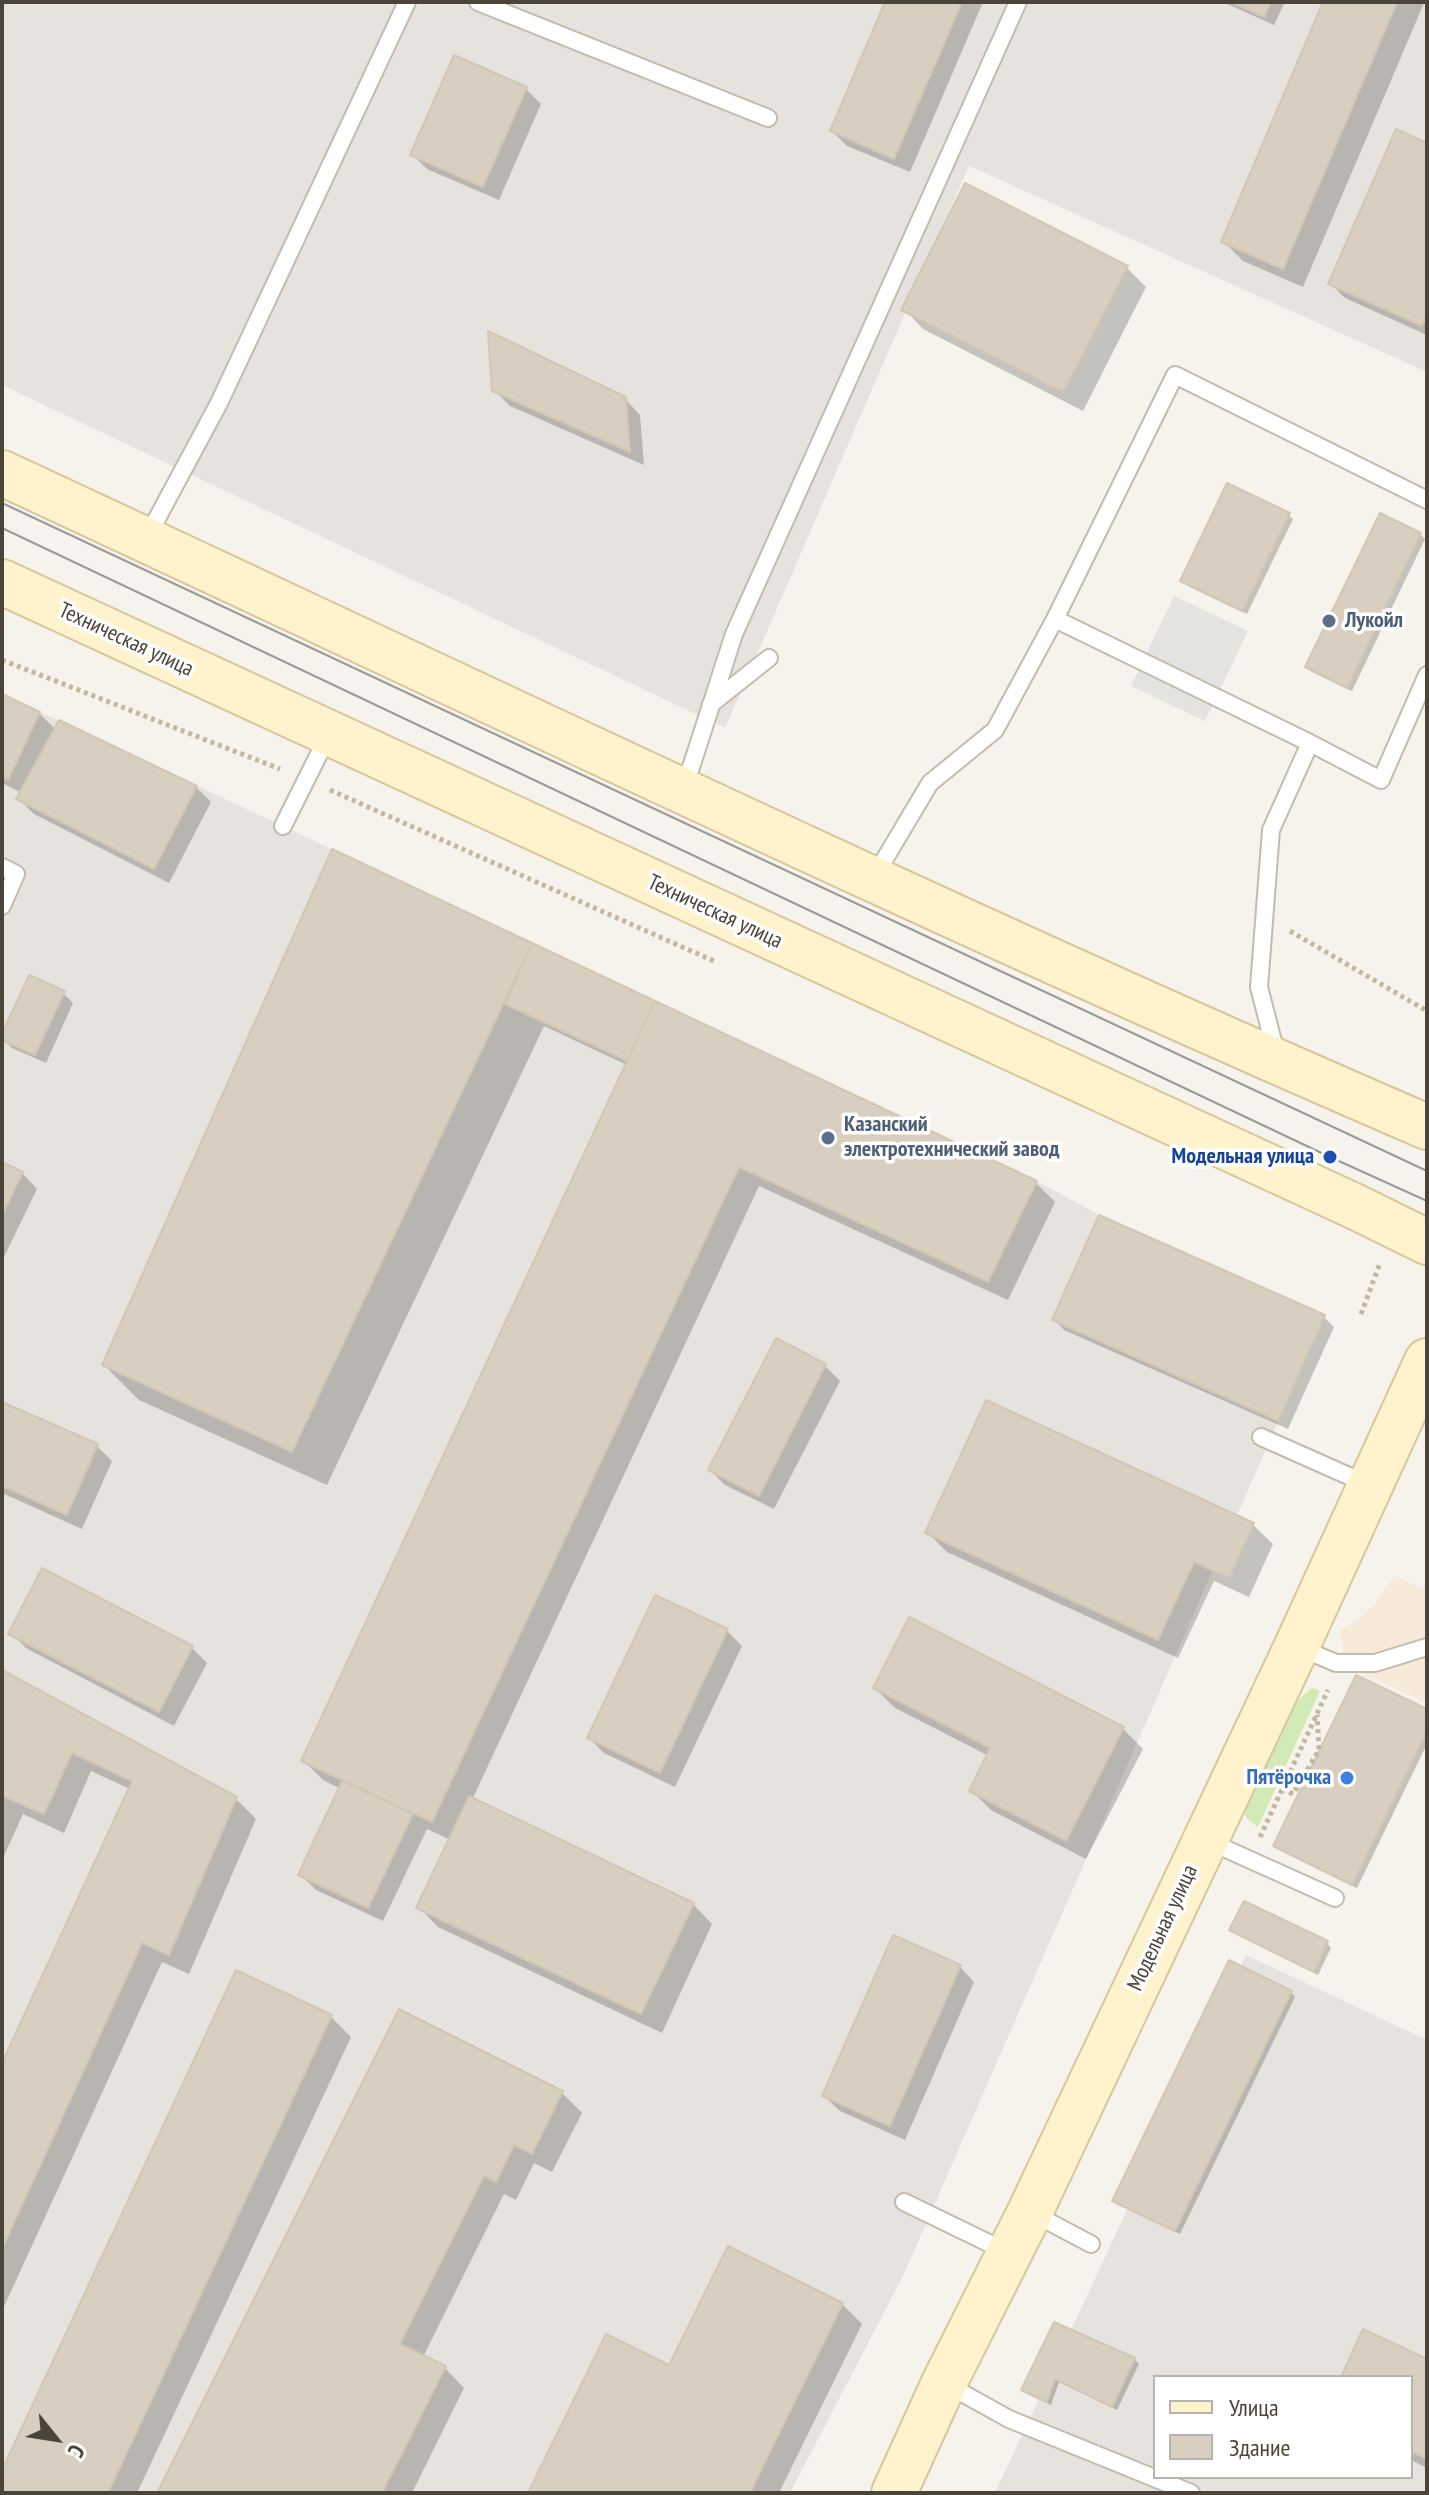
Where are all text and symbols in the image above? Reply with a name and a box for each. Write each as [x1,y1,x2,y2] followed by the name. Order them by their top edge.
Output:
[54,597,198,683] street label: Техническая улица
[1345,608,1403,634] place label: Лукойл
[1320,612,1338,630] marker: Лукойл
[643,869,787,955] street label: Техническая улица
[844,1112,1059,1164] place label: Казанский электротехнический завод
[819,1129,837,1147] marker: Казанский электротехнический завод
[1172,1144,1314,1170] place label: Модельная улица
[1321,1148,1339,1166] marker: Модельная улица
[1246,1765,1331,1791] place label: Пятёрочка
[1338,1769,1356,1787] marker: Пятёрочка
[1122,1861,1204,1995] street label: Модельная улица
[1153,2375,1413,2479] legend
[1229,2392,1279,2423] text: Улица
[16,2399,96,2479] north arrow
[1229,2432,1290,2463] text: Здание
[62,2440,91,2462] text: С

